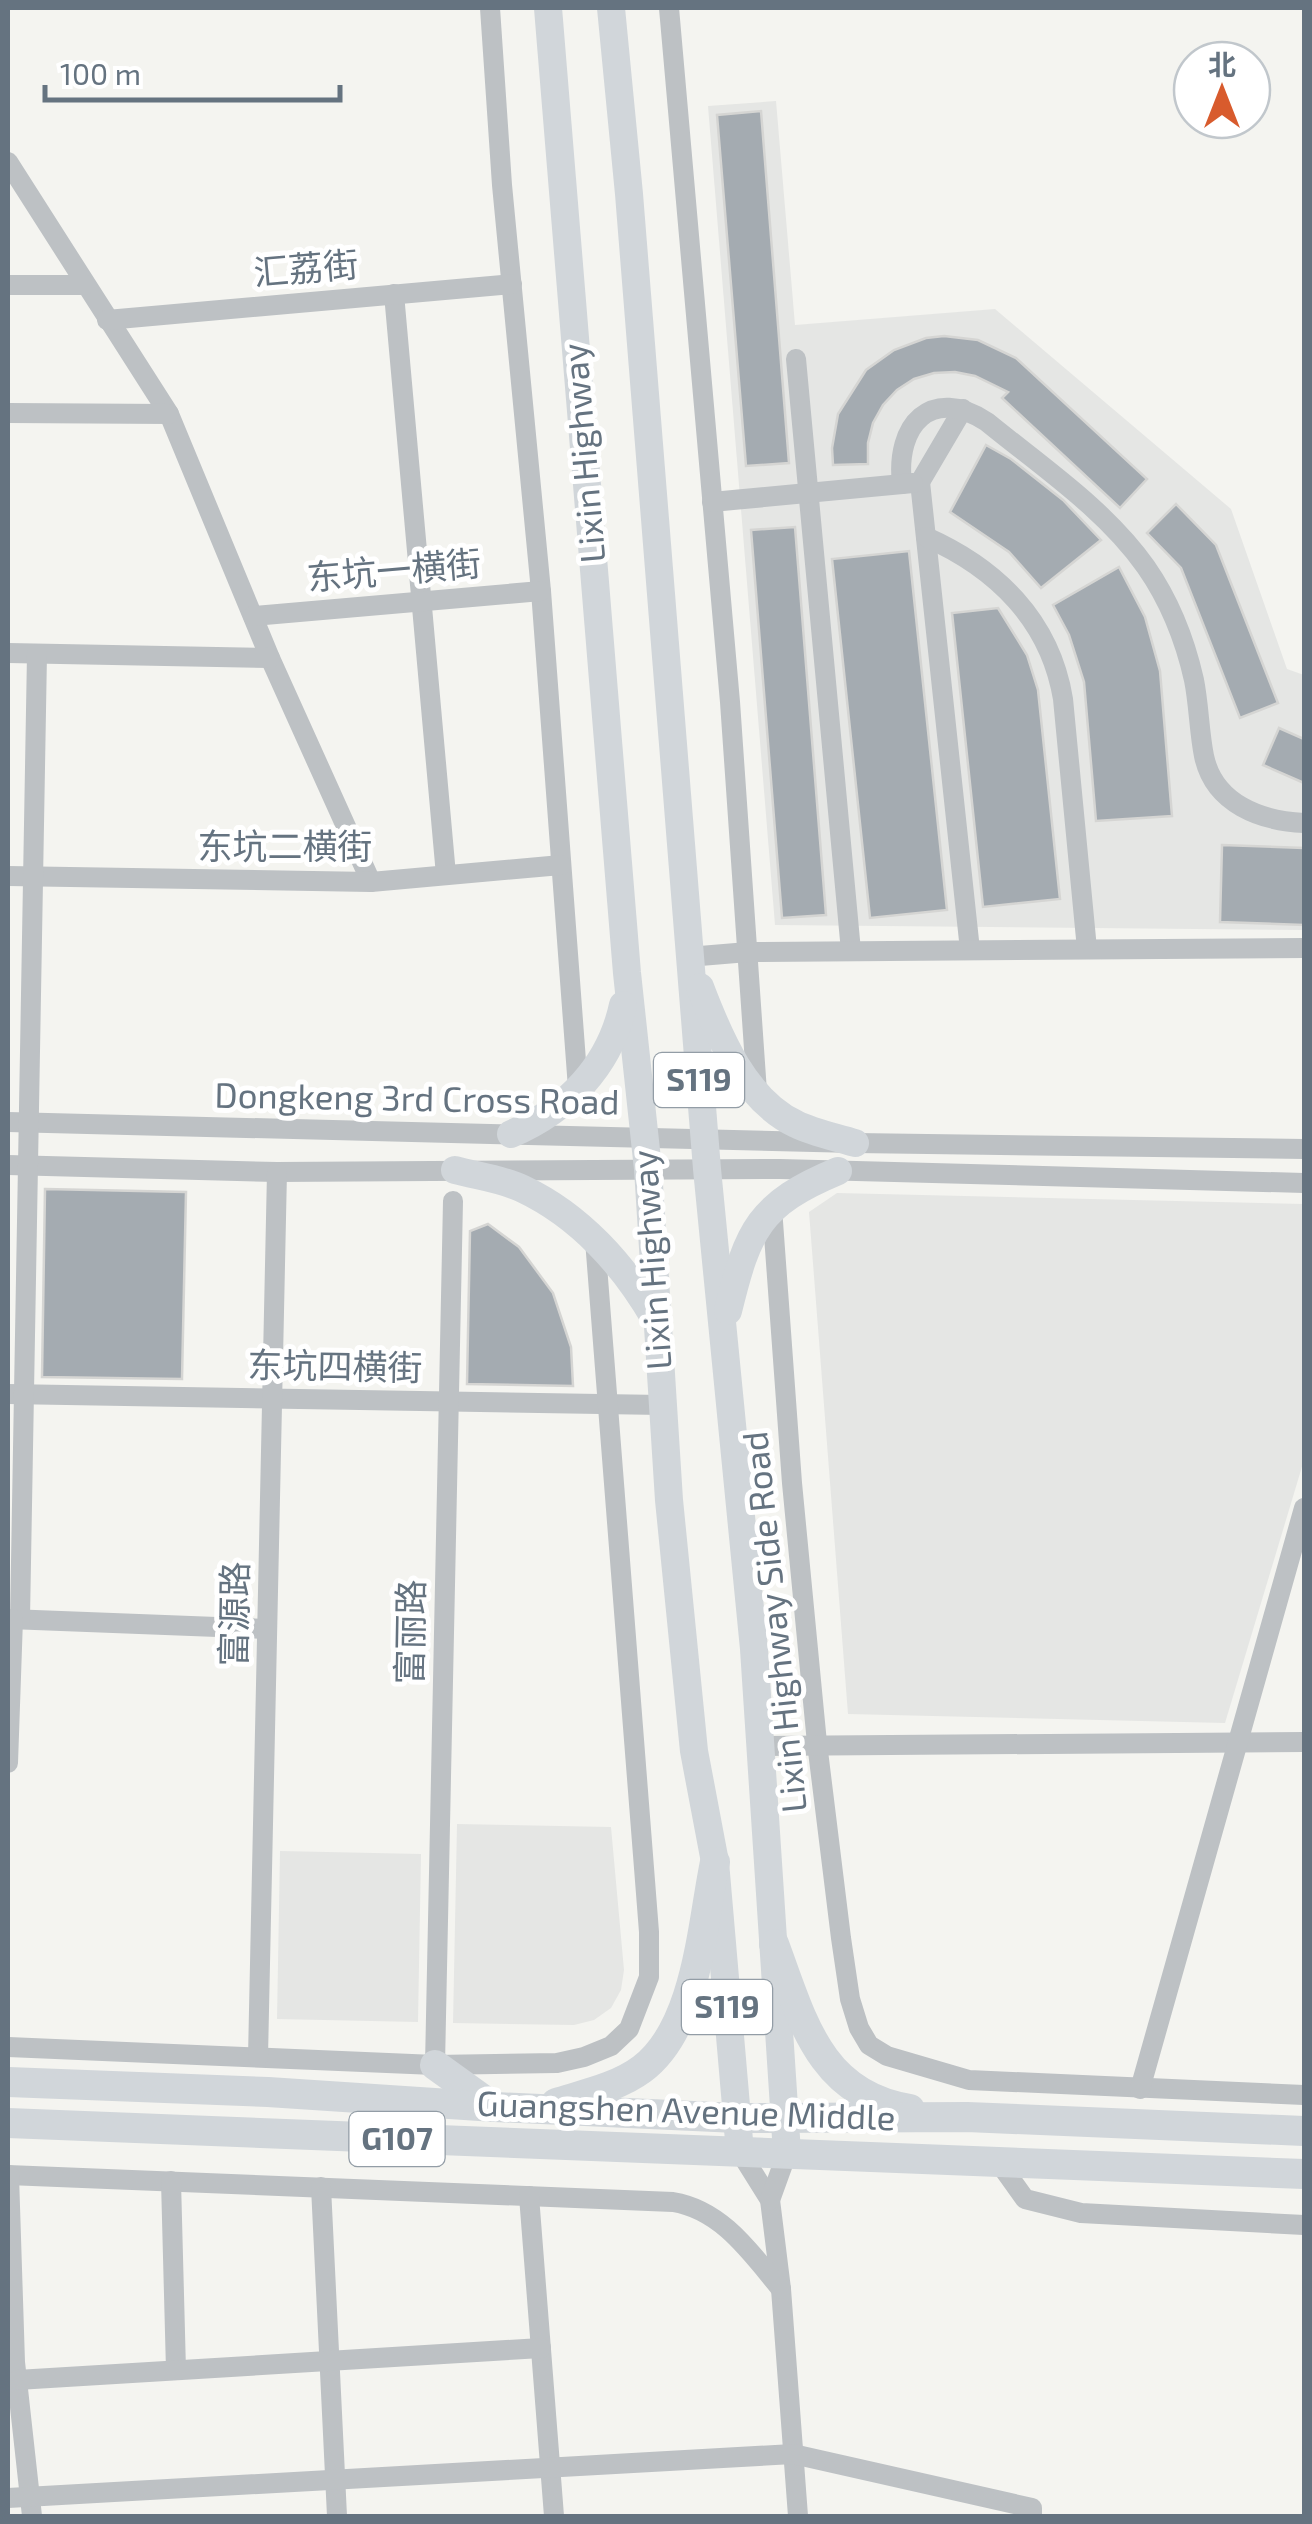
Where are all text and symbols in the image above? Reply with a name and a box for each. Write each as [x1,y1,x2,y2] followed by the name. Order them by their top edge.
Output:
[45,40,340,102] scale bar
[1172,40,1272,140] north arrow
[1208,47,1236,81] text: 北
[60,55,141,91] text: 100 m
[252,242,360,293] street label: 汇荔街
[551,342,613,565] street label: Lixin Highway
[305,540,483,598] street label: 东坑一横街
[197,824,373,866] street label: 东坑二横街
[654,1053,744,1107] road number: S119
[214,1072,620,1122] street label: Dongkeng 3rd Cross Road
[621,1149,679,1372] street label: Lixin Highway
[247,1342,423,1388] street label: 东坑四横街
[732,1430,814,1815] street label: Lixin Highway Side Road
[211,1561,255,1667] street label: 富源路
[387,1579,431,1685] street label: 富丽路
[682,1980,772,2034] road number: S119
[476,2081,896,2137] street label: Guangshen Avenue Middle
[350,2112,444,2166] road number: G107

